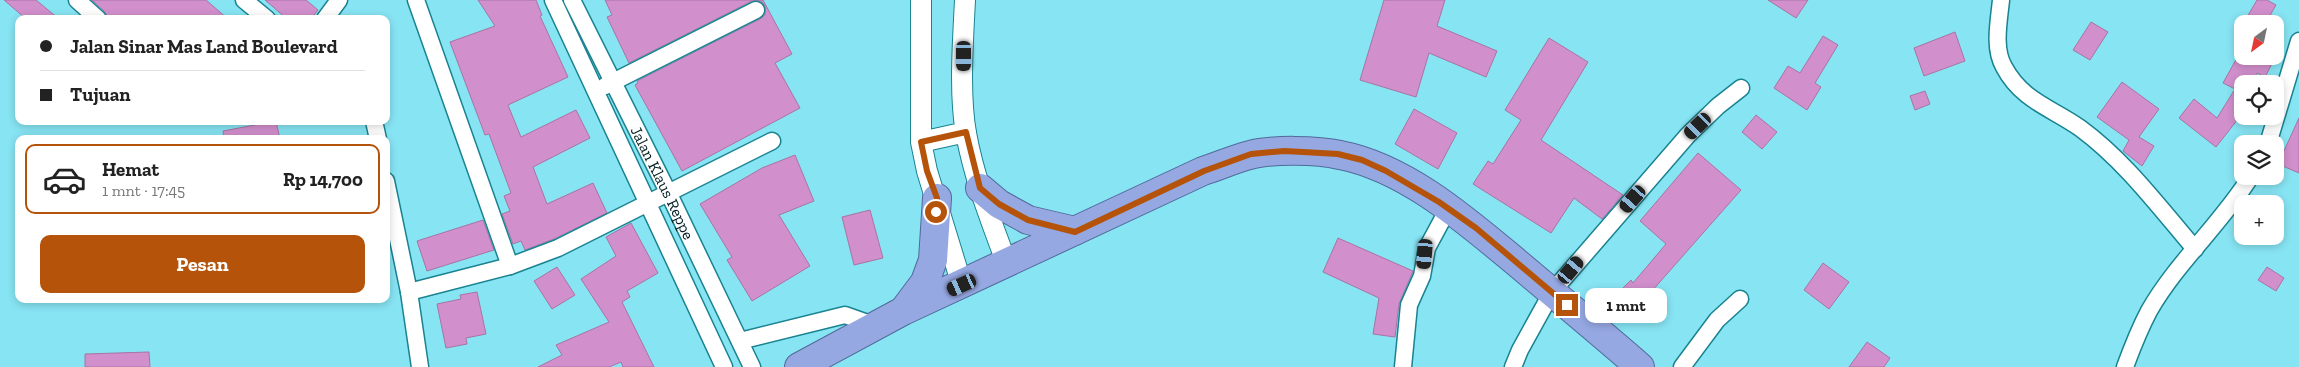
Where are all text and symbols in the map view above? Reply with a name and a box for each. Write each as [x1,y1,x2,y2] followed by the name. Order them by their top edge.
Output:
[2234,15,2284,65] north arrow
[2234,15,2284,245] map controls
[70,35,338,58] text: Jalan Sinar Mas Land Boulevard
[956,41,971,71] car
[2234,75,2284,125] button: locate
[70,83,131,106] text: Tujuan
[1682,110,1714,142] car
[627,123,698,242] street label: Jalan Klaus Reppe
[2234,135,2284,185] button: layers
[42,157,87,202] icon: car
[102,158,159,181] text: Hemat
[283,168,363,191] text: Rp 14,700
[102,181,185,200] text: 1 mnt · 17:45
[1617,183,1648,215] car
[2234,195,2284,245] button: +
[925,201,947,223] route start
[40,235,365,293] button: Pesan
[1416,238,1433,270] car
[1555,254,1586,286] car
[945,272,978,298] car
[1584,288,1667,322] callout: 1 mnt
[1556,294,1578,316] route end
[1606,296,1646,315] text: 1 mnt

